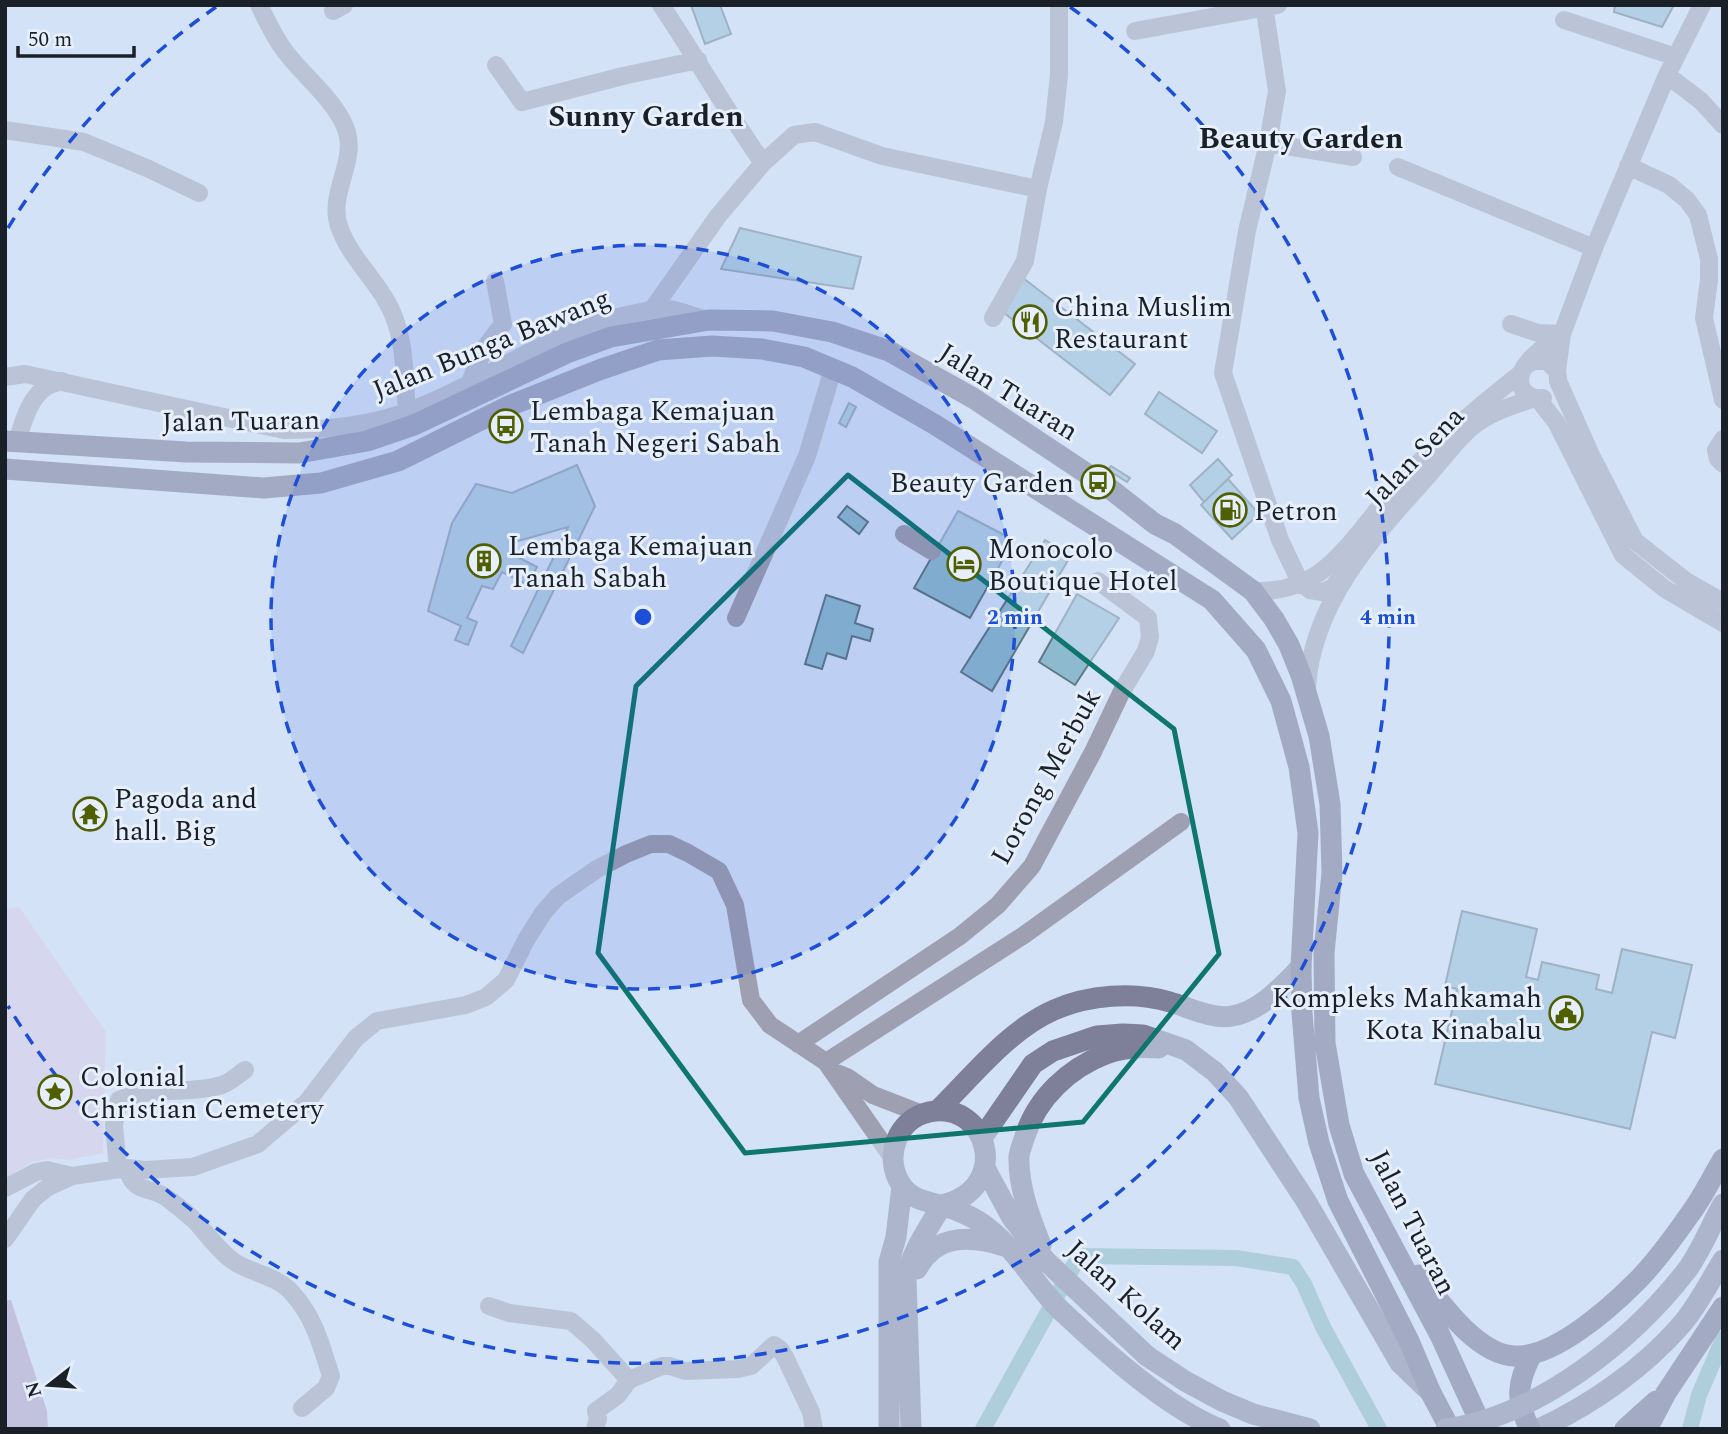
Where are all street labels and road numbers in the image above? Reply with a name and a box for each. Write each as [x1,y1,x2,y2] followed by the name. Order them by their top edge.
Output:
[366,277,617,412] street label: Jalan Bunga Bawang
[930,332,1087,452] street label: Jalan Tuaran
[1355,396,1475,518] street label: Jalan Sena
[162,399,321,444] street label: Jalan Tuaran
[980,681,1113,873] street label: Lorong Merbuk
[1358,1142,1468,1303] street label: Jalan Tuaran
[1056,1229,1196,1361] street label: Jalan Kolam

